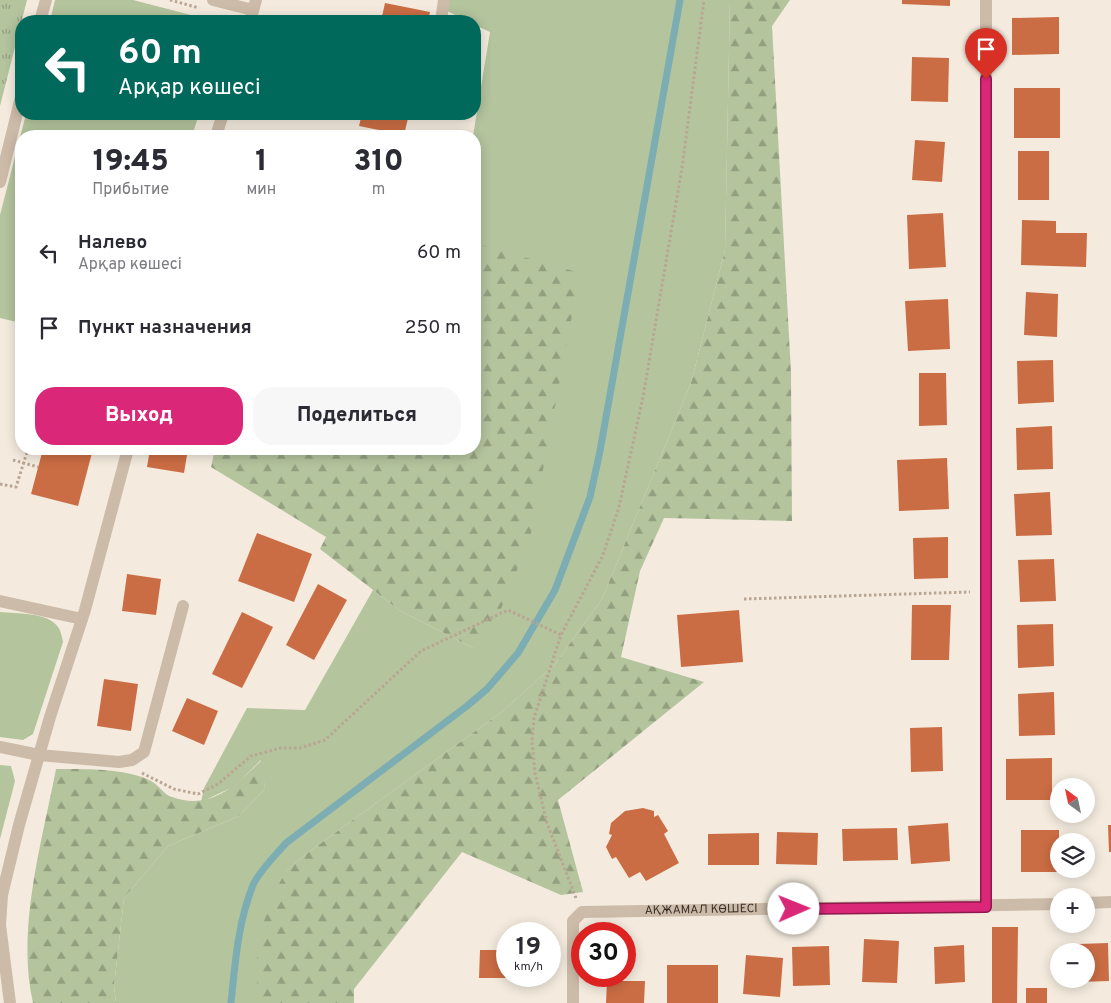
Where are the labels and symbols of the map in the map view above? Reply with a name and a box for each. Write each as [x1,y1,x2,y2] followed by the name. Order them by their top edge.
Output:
[965,28,1007,79] pin
[1050,778,1095,822] north arrow
[767,882,819,934] position arrow
[645,901,758,919] street label: АҚЖАМАЛ КӨШЕСІ
[571,922,636,987] speed limit sign: 30

